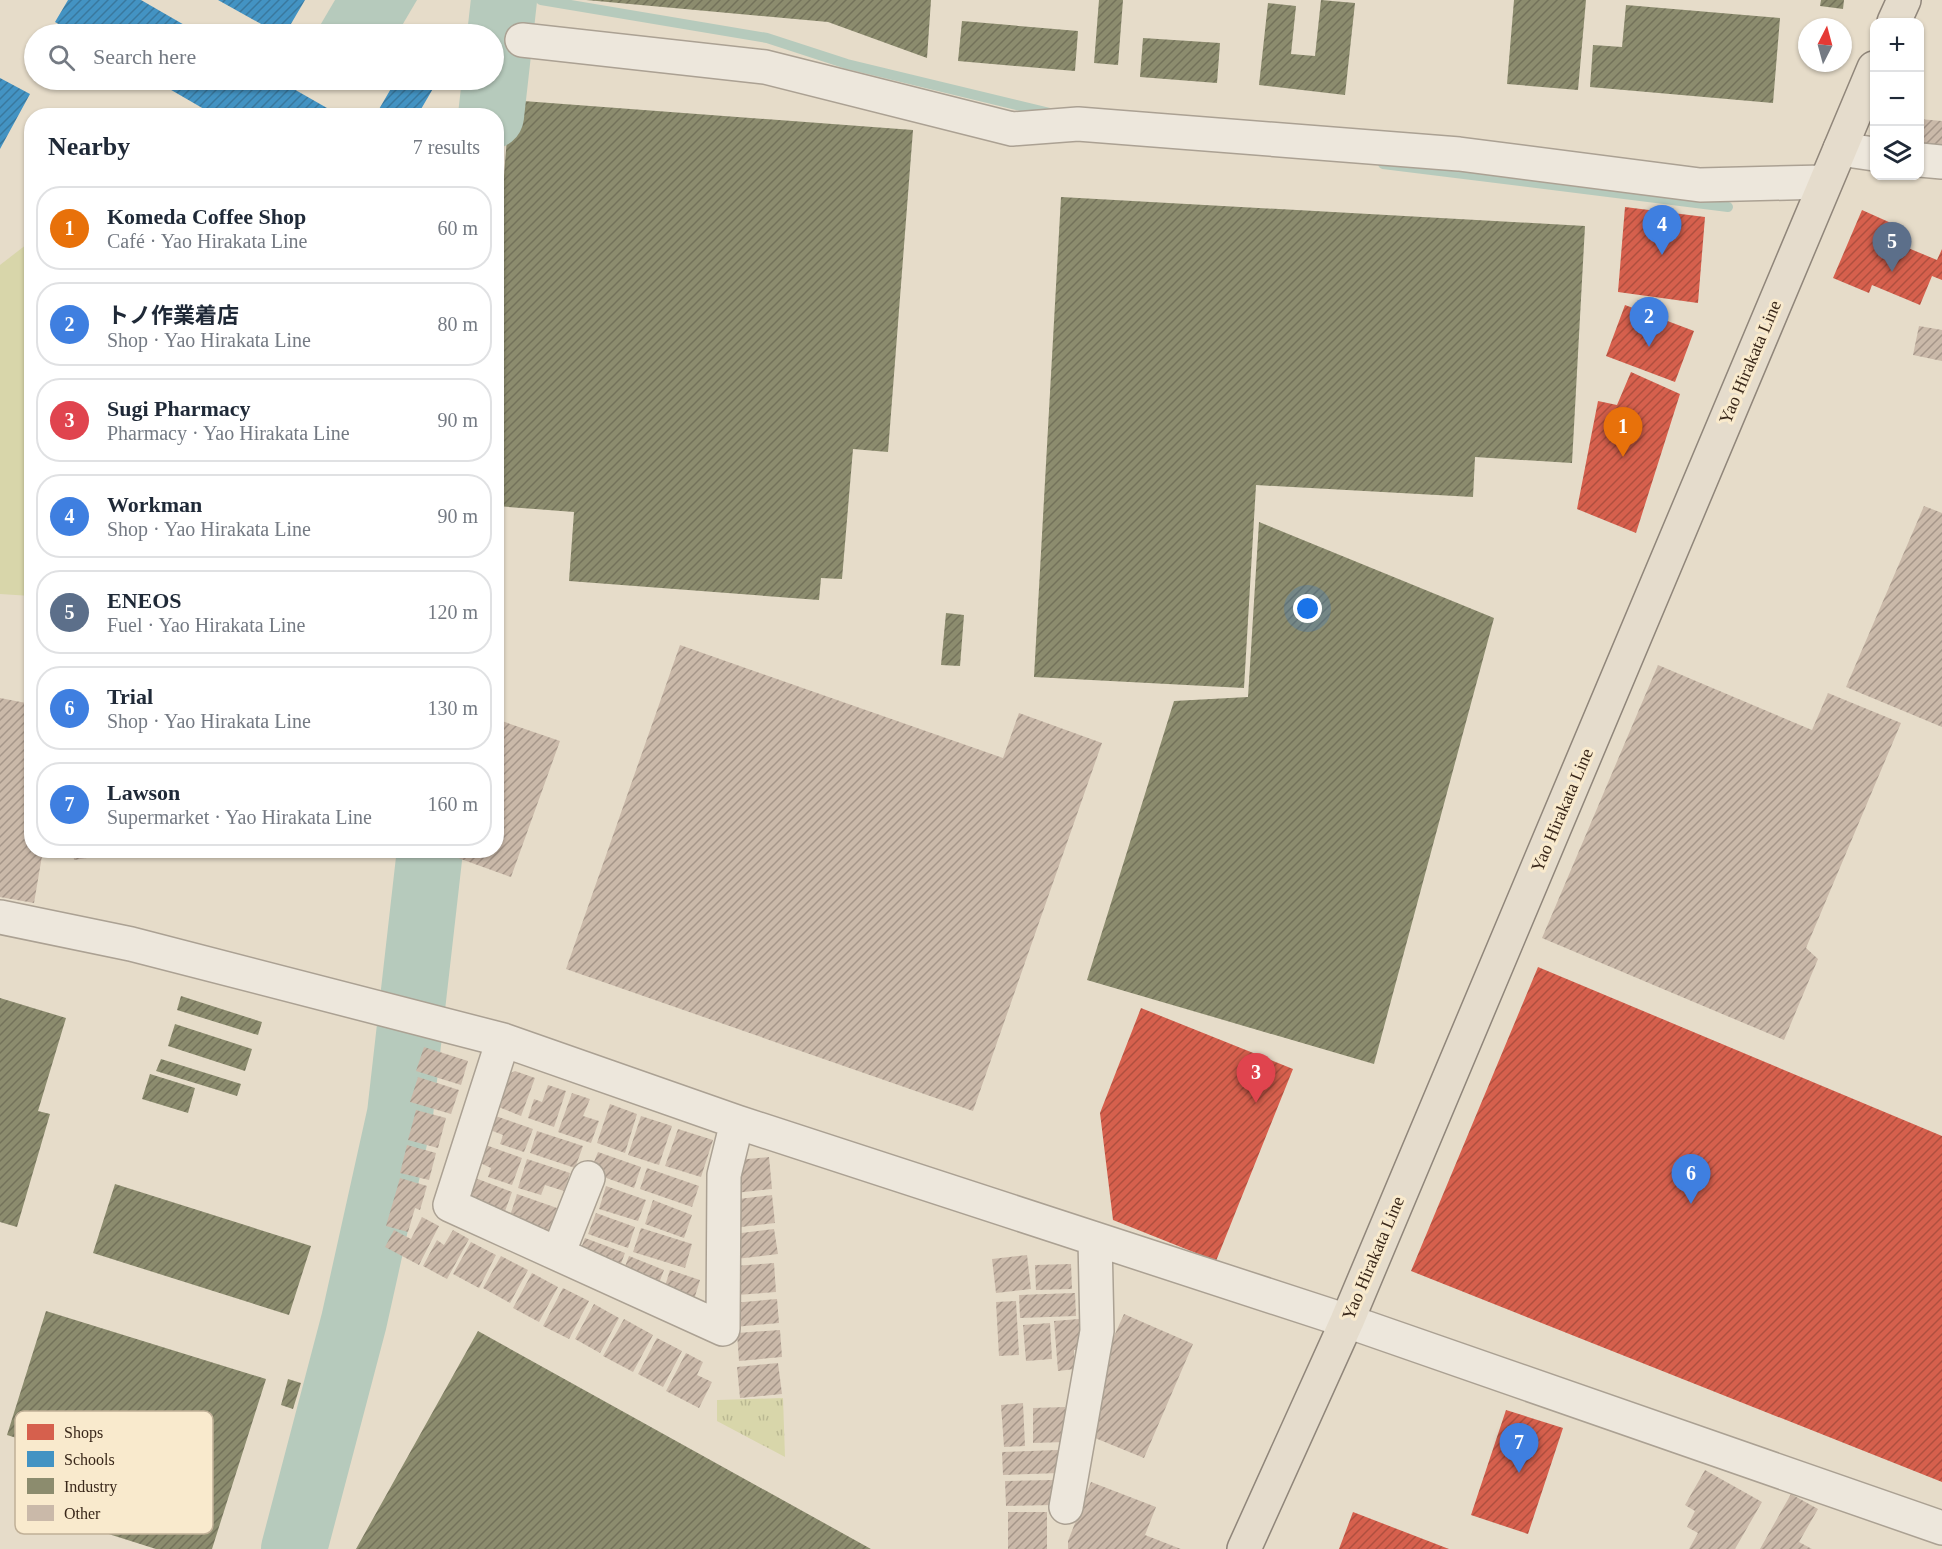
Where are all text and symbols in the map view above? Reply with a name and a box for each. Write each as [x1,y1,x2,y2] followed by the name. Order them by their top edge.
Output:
[1798,18,1852,72] north arrow
[1870,18,1924,180] map controls
[1870,18,1924,72] button: +
[24,24,504,90] search box
[45,41,78,74] icon: search
[93,44,196,69] text: Search here
[1870,72,1924,126] button: −
[1870,126,1924,180] button: layers
[48,132,130,161] text: Nearby
[413,136,480,158] text: 7 results
[107,204,306,229] text: Komeda Coffee Shop
[1642,206,1682,255] pin: 4
[65,217,75,239] text: 1
[437,217,478,239] text: 60 m
[1872,222,1912,272] pin: 5
[107,230,308,252] text: Café · Yao Hirakata Line
[1715,297,1785,427] street label: Yao Hirakata Line
[1630,298,1668,347] pin: 2
[107,303,239,328] text: トノ作業着店
[65,313,75,335] text: 2
[437,313,478,335] text: 80 m
[107,329,311,351] text: Shop · Yao Hirakata Line
[107,396,251,421] text: Sugi Pharmacy
[1604,408,1642,457] pin: 1
[65,409,75,431] text: 3
[437,409,478,431] text: 90 m
[107,422,350,444] text: Pharmacy · Yao Hirakata Line
[107,492,202,517] text: Workman
[65,505,75,527] text: 4
[437,505,478,527] text: 90 m
[107,518,311,540] text: Shop · Yao Hirakata Line
[107,588,182,613] text: ENEOS
[1293,594,1322,623] your location
[65,601,75,623] text: 5
[427,601,478,623] text: 120 m
[107,614,305,636] text: Fuel · Yao Hirakata Line
[107,684,153,709] text: Trial
[65,697,75,719] text: 6
[427,697,478,719] text: 130 m
[107,710,311,732] text: Shop · Yao Hirakata Line
[1527,745,1597,875] street label: Yao Hirakata Line
[107,780,180,805] text: Lawson
[65,793,75,815] text: 7
[427,793,478,815] text: 160 m
[107,806,372,828] text: Supermarket · Yao Hirakata Line
[1236,1054,1276,1103] pin: 3
[1672,1154,1710,1204] pin: 6
[1338,1193,1408,1323] street label: Yao Hirakata Line
[15,1411,213,1534] legend
[64,1424,103,1442] text: Shops
[1500,1424,1538,1473] pin: 7
[64,1451,115,1468] text: Schools
[64,1478,117,1496] text: Industry
[64,1505,101,1522] text: Other

